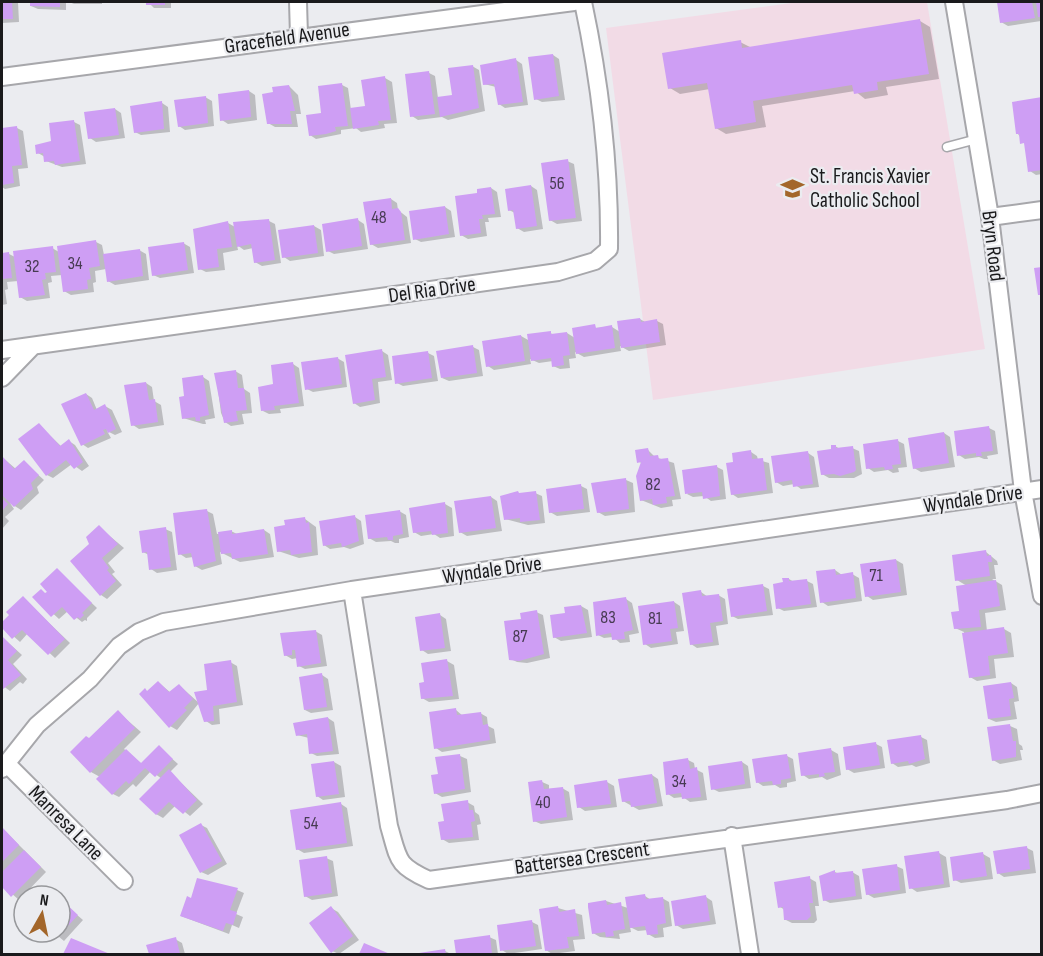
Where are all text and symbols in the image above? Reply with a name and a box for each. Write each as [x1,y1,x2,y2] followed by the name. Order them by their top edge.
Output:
[223,17,351,59] street label: Gracefield Avenue
[810,164,930,213] place label: St. Francis Xavier Catholic School
[549,173,565,194] house number: 56
[779,175,805,201] school or university icon: St. Francis Xavier Catholic School
[371,207,387,228] house number: 48
[976,209,1010,283] street label: Bryn Road
[67,253,83,274] house number: 34
[25,256,39,277] house number: 32
[387,272,477,308] street label: Del Ria Drive
[645,474,661,495] house number: 82
[922,480,1024,518] street label: Wyndale Drive
[441,551,543,589] street label: Wyndale Drive
[869,565,883,586] house number: 71
[600,607,616,628] house number: 83
[648,608,663,629] house number: 81
[512,626,528,647] house number: 87
[671,771,687,792] house number: 34
[23,780,109,866] street label: Manresa Lane
[535,792,551,813] house number: 40
[304,813,319,834] house number: 54
[513,836,651,880] street label: Battersea Crescent
[12,884,72,944] north arrow
[38,891,50,911] text: N

